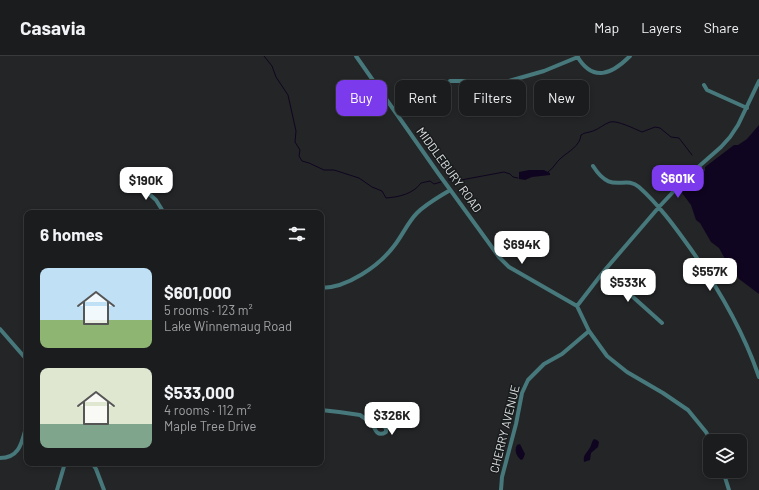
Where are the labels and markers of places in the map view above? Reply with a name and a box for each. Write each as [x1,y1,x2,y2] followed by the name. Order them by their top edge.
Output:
[650,165,706,199] pin: $601K
[118,167,174,201] pin: $190K
[494,231,550,265] pin: $694K
[682,258,738,292] pin: $557K
[600,269,656,303] pin: $533K
[364,402,420,436] pin: $326K

